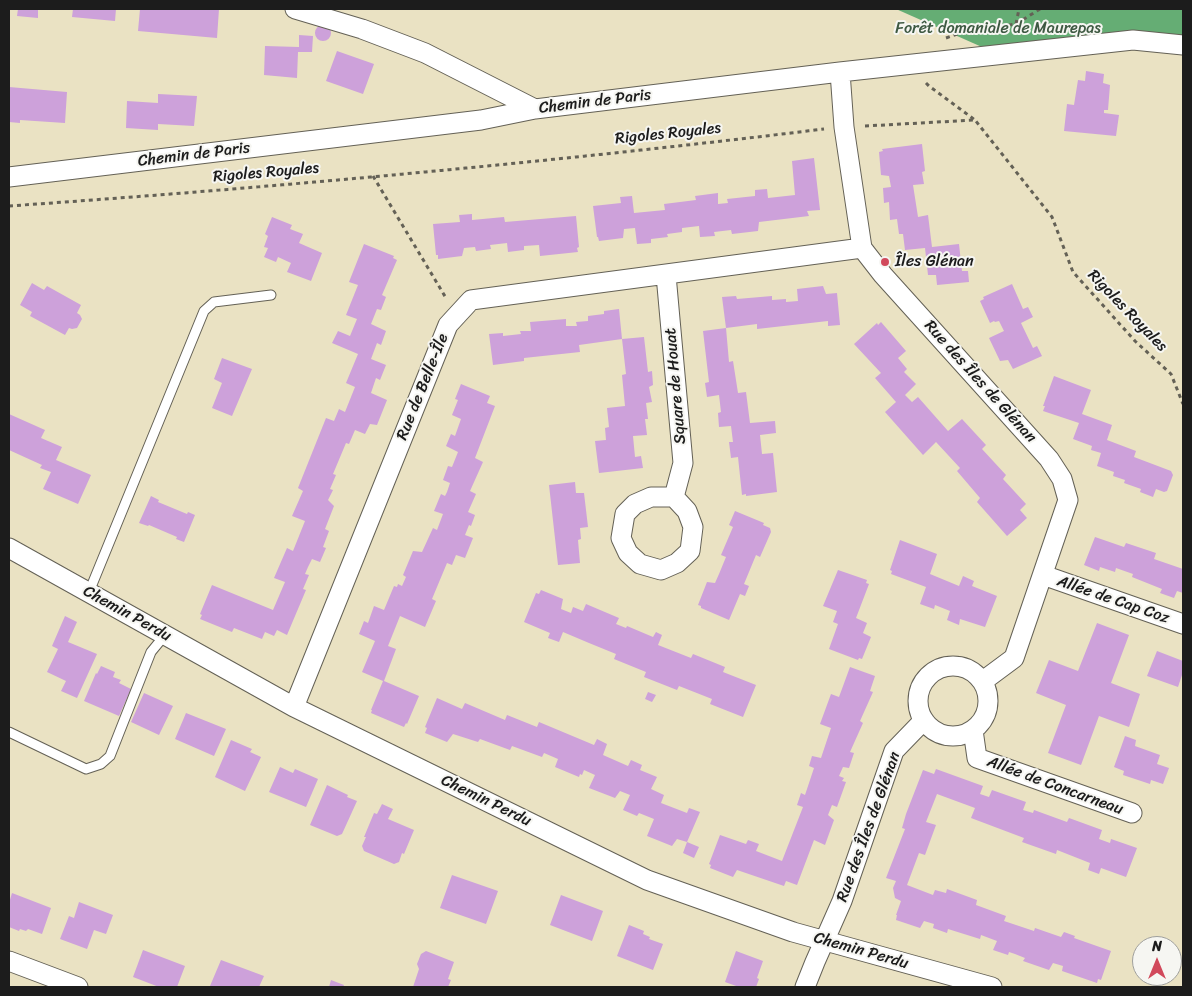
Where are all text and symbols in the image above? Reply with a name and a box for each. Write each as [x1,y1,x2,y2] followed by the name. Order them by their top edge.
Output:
[895,19,1101,39] park label: Forêt domaniale de Maurepas
[538,86,652,118] street label: Chemin de Paris
[614,119,722,149] street label: Rigoles Royales
[137,139,251,171] street label: Chemin de Paris
[212,159,320,187] street label: Rigoles Royales
[895,252,974,272] place label: Îles Glénan
[879,256,891,268] marker: Îles Glénan
[1083,266,1171,356] street label: Rigoles Royales
[920,317,1040,447] street label: Rue des Îles de Glénan
[661,327,691,445] street label: Square de Houat
[393,331,453,443] street label: Rue de Belle-Île
[1054,572,1172,628] street label: Allée de Cap Coz
[80,582,174,646] street label: Chemin Perdu
[833,749,905,905] street label: Rue des Îles de Glénan
[984,752,1126,820] street label: Allée de Concarneau
[438,771,534,831] street label: Chemin Perdu
[811,928,911,974] street label: Chemin Perdu
[1152,934,1162,959] text: N
[1132,936,1182,986] north arrow

